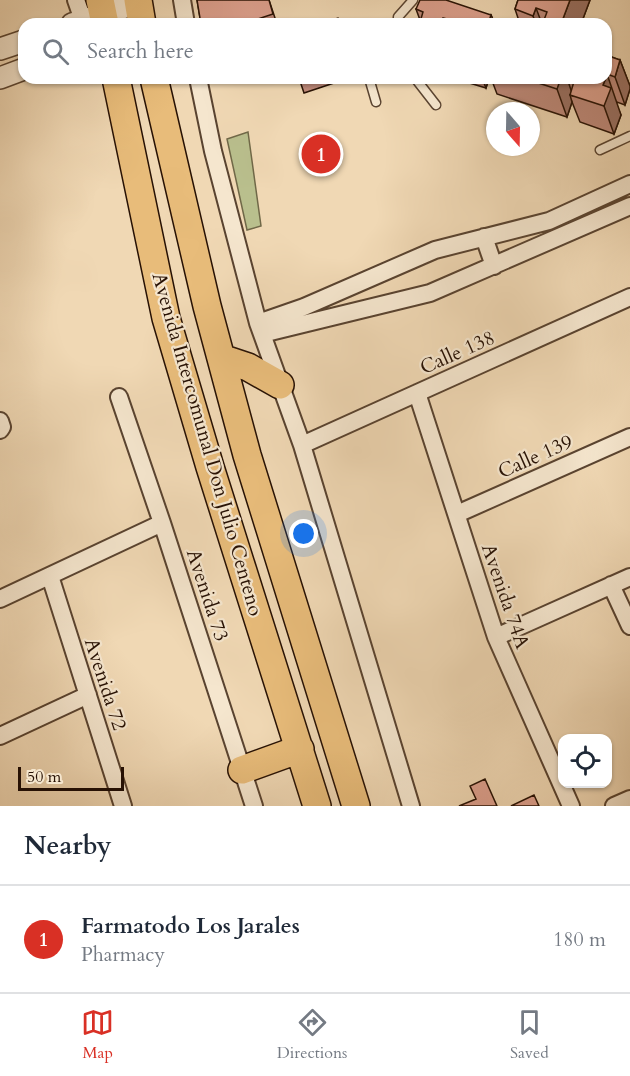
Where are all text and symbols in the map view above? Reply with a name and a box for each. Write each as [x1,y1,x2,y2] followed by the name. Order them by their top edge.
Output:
[18,18,612,84] search box
[39,35,72,68] icon: search
[87,36,194,66] text: Search here
[486,102,540,156] north arrow
[302,132,340,176] pin: 1
[145,269,270,619] street label: Avenida Intercomunal Don Julio Centeno
[415,324,499,381] street label: Calle 138
[493,428,577,485] street label: Calle 139
[289,519,318,548] your location
[475,540,536,653] street label: Avenida 74A
[180,546,235,645] street label: Avenida 73
[78,635,133,734] street label: Avenida 72
[558,734,612,788] map controls
[558,734,612,788] button: locate
[18,764,124,792] scale bar
[27,766,61,788] text: 50 m
[24,828,112,863] text: Nearby
[81,911,300,941] text: Farmatodo Los Jarales
[38,926,49,953] text: 1
[553,926,606,953] text: 180 m
[81,941,165,968] text: Pharmacy
[81,1006,114,1064] tab: Map
[277,1006,347,1064] tab: Directions
[510,1006,549,1064] tab: Saved

